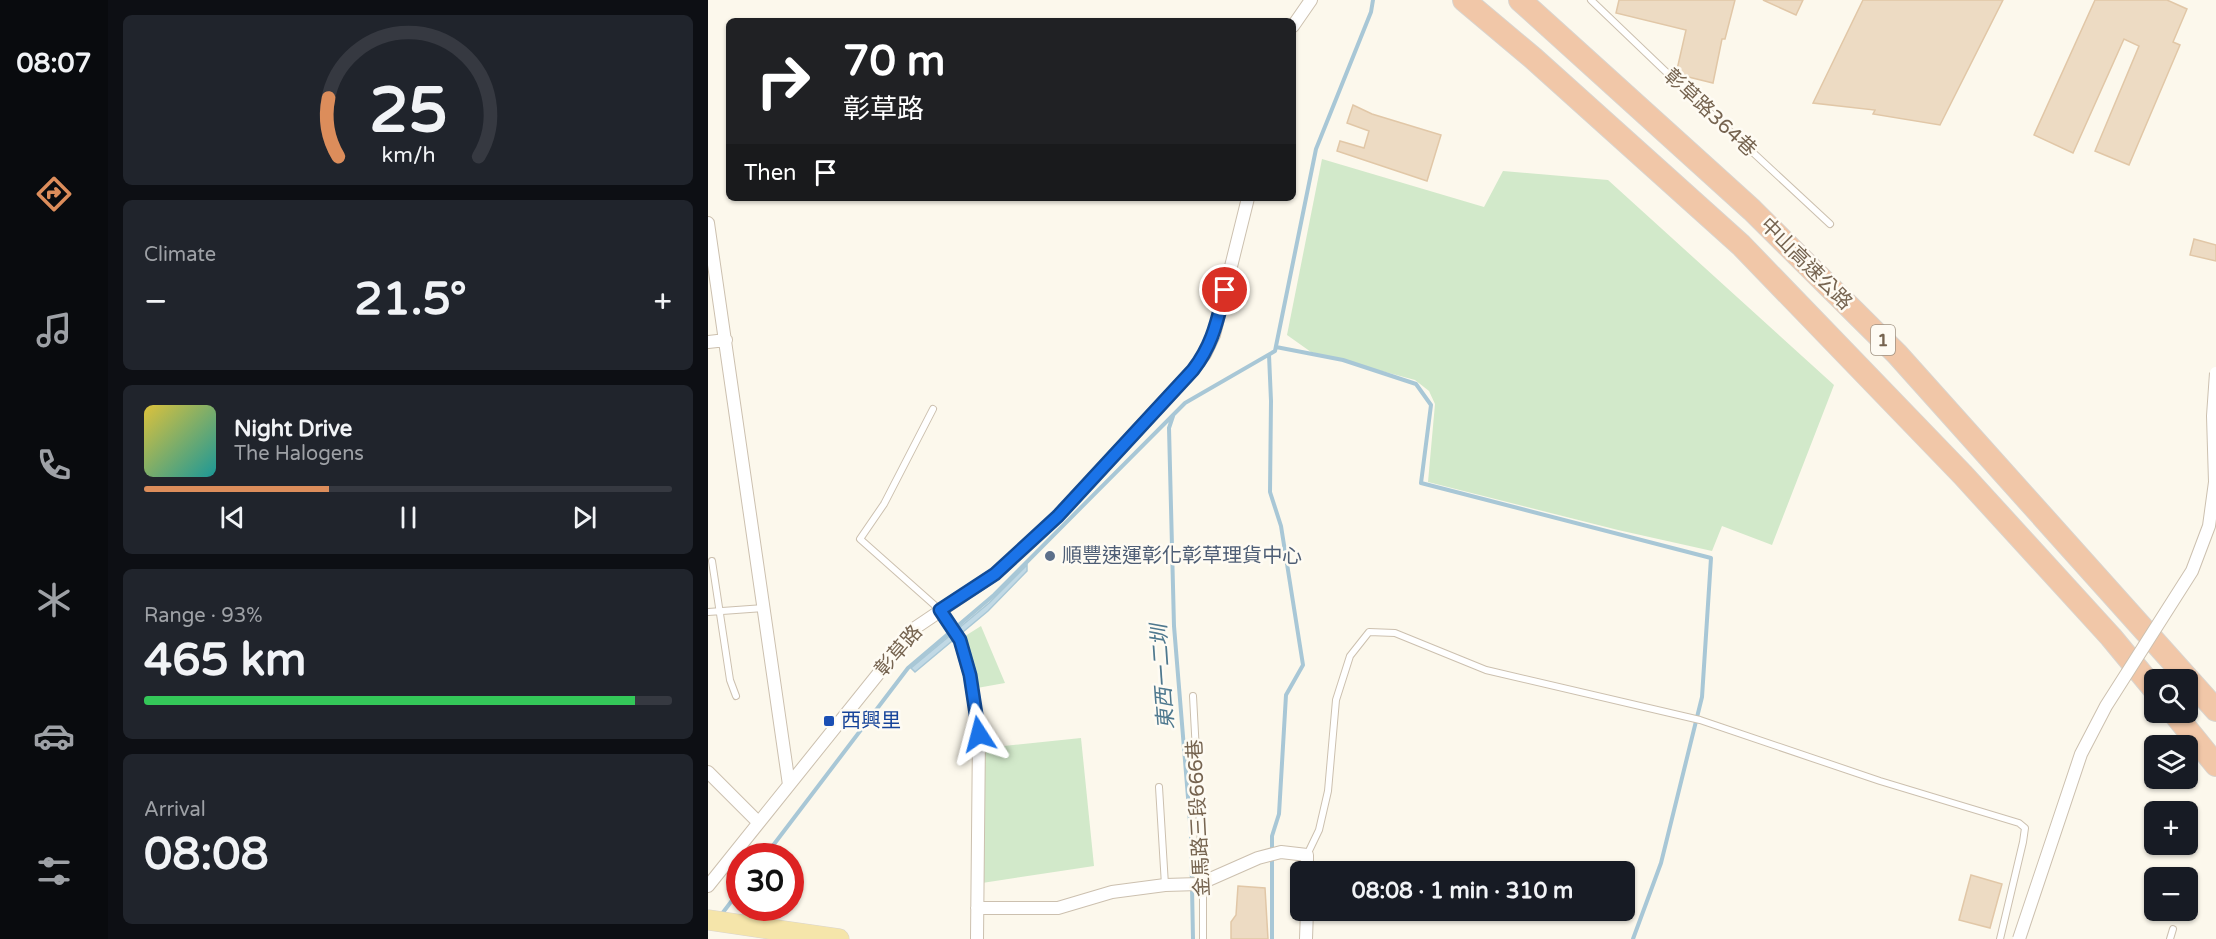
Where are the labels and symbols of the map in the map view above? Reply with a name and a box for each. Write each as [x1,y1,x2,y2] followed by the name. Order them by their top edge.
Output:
[1659,64,1761,162] street label: 彰草路364巷
[1755,213,1857,315] street label: 中山高速公路
[1199,264,1250,315] pin
[1871,325,1895,355] road number: 1
[1062,544,1302,568] place label: 順豐速運彰化彰草理貨中心
[1043,549,1057,563] marker: 順豐速運彰化彰草理貨中心
[870,620,928,682] street label: 彰草路
[1147,621,1179,730] water label: 東西一二圳
[947,702,1011,766] position arrow
[841,709,901,733] place label: 西興里
[822,714,836,728] marker: 西興里
[1183,739,1215,897] street label: 金馬路三段666巷
[726,843,804,921] speed limit sign: 30

